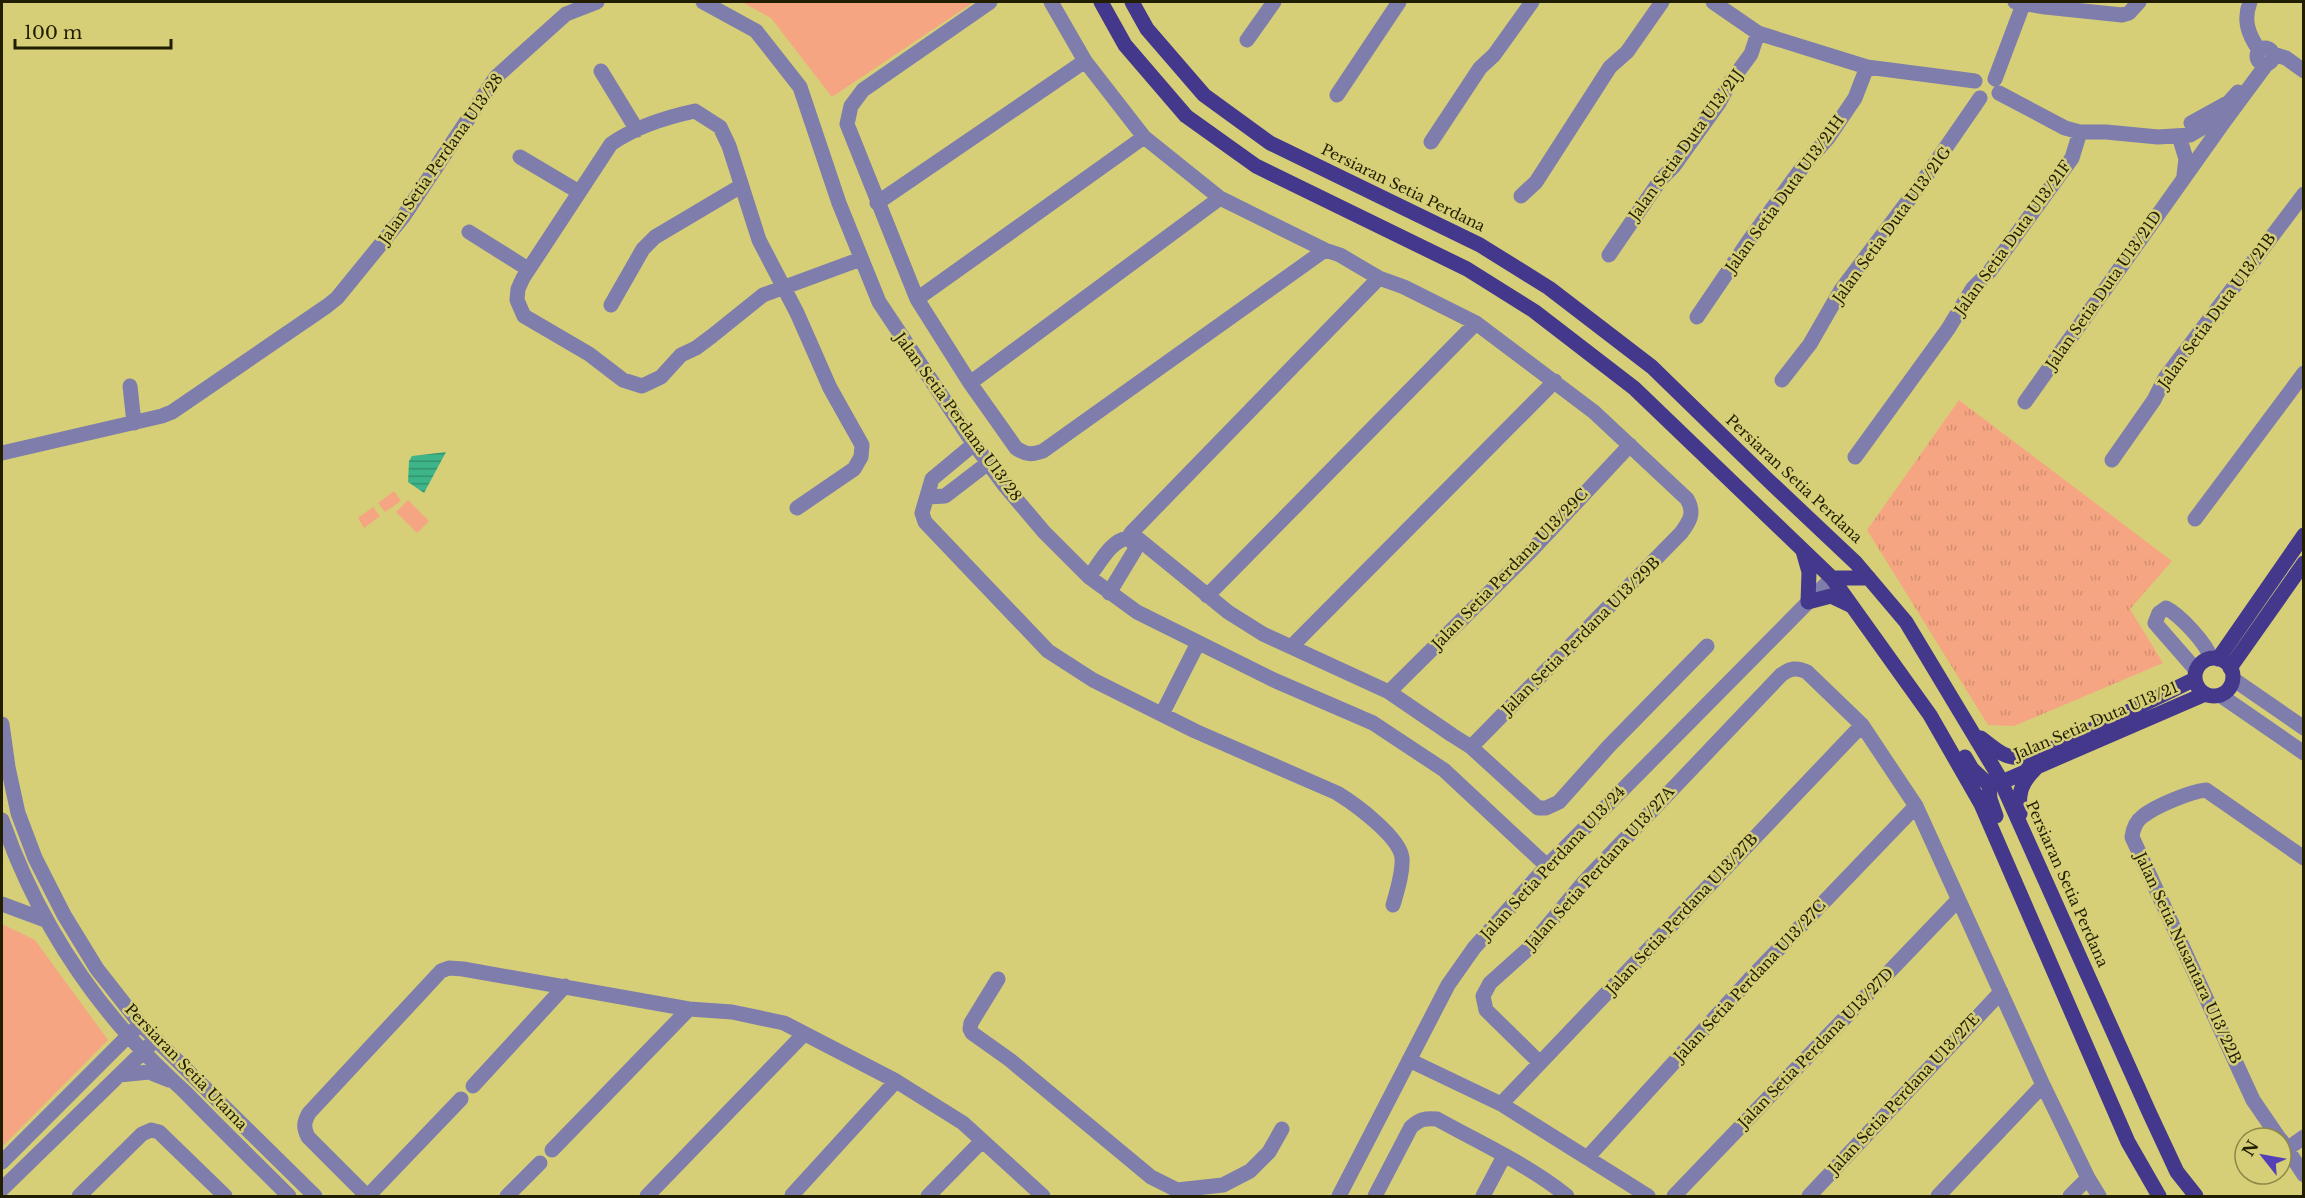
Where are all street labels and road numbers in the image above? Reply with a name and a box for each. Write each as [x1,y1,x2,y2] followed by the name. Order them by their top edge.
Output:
[1623,65,1747,226] street label: Jalan Setia Duta U13/21J
[373,70,507,249] street label: Jalan Setia Perdana U13/28
[1720,111,1848,278] street label: Jalan Setia Duta U13/21H
[1318,140,1489,236] street label: Persiaran Setia Perdana
[1827,143,1955,308] street label: Jalan Setia Duta U13/21G
[1949,157,2075,320] street label: Jalan Setia Duta U13/21F
[2040,207,2166,374] street label: Jalan Setia Duta U13/21D
[2153,229,2279,394] street label: Jalan Setia Duta U13/21B
[890,327,1026,505] street label: Jalan Setia Perdana U13/28
[1722,410,1867,547] street label: Persiaran Setia Perdana
[1426,484,1592,655] street label: Jalan Setia Perdana U13/29C
[1496,553,1664,720] street label: Jalan Setia Perdana U13/29B
[2009,677,2181,764] street label: Jalan Setia Duta U13/21
[1475,782,1629,945] street label: Jalan Setia Perdana U13/24
[1520,782,1678,955] street label: Jalan Setia Perdana U13/27A
[2022,798,2113,970] street label: Persiaran Setia Perdana
[1600,829,1761,1000] street label: Jalan Setia Perdana U13/27B
[2130,847,2246,1067] street label: Jalan Setia Nusantara U13/22B
[1668,896,1830,1067] street label: Jalan Setia Perdana U13/27C
[1733,964,1897,1133] street label: Jalan Setia Perdana U13/27D
[121,999,252,1134] street label: Persiaran Setia Utama
[1823,1009,1983,1180] street label: Jalan Setia Perdana U13/27E

